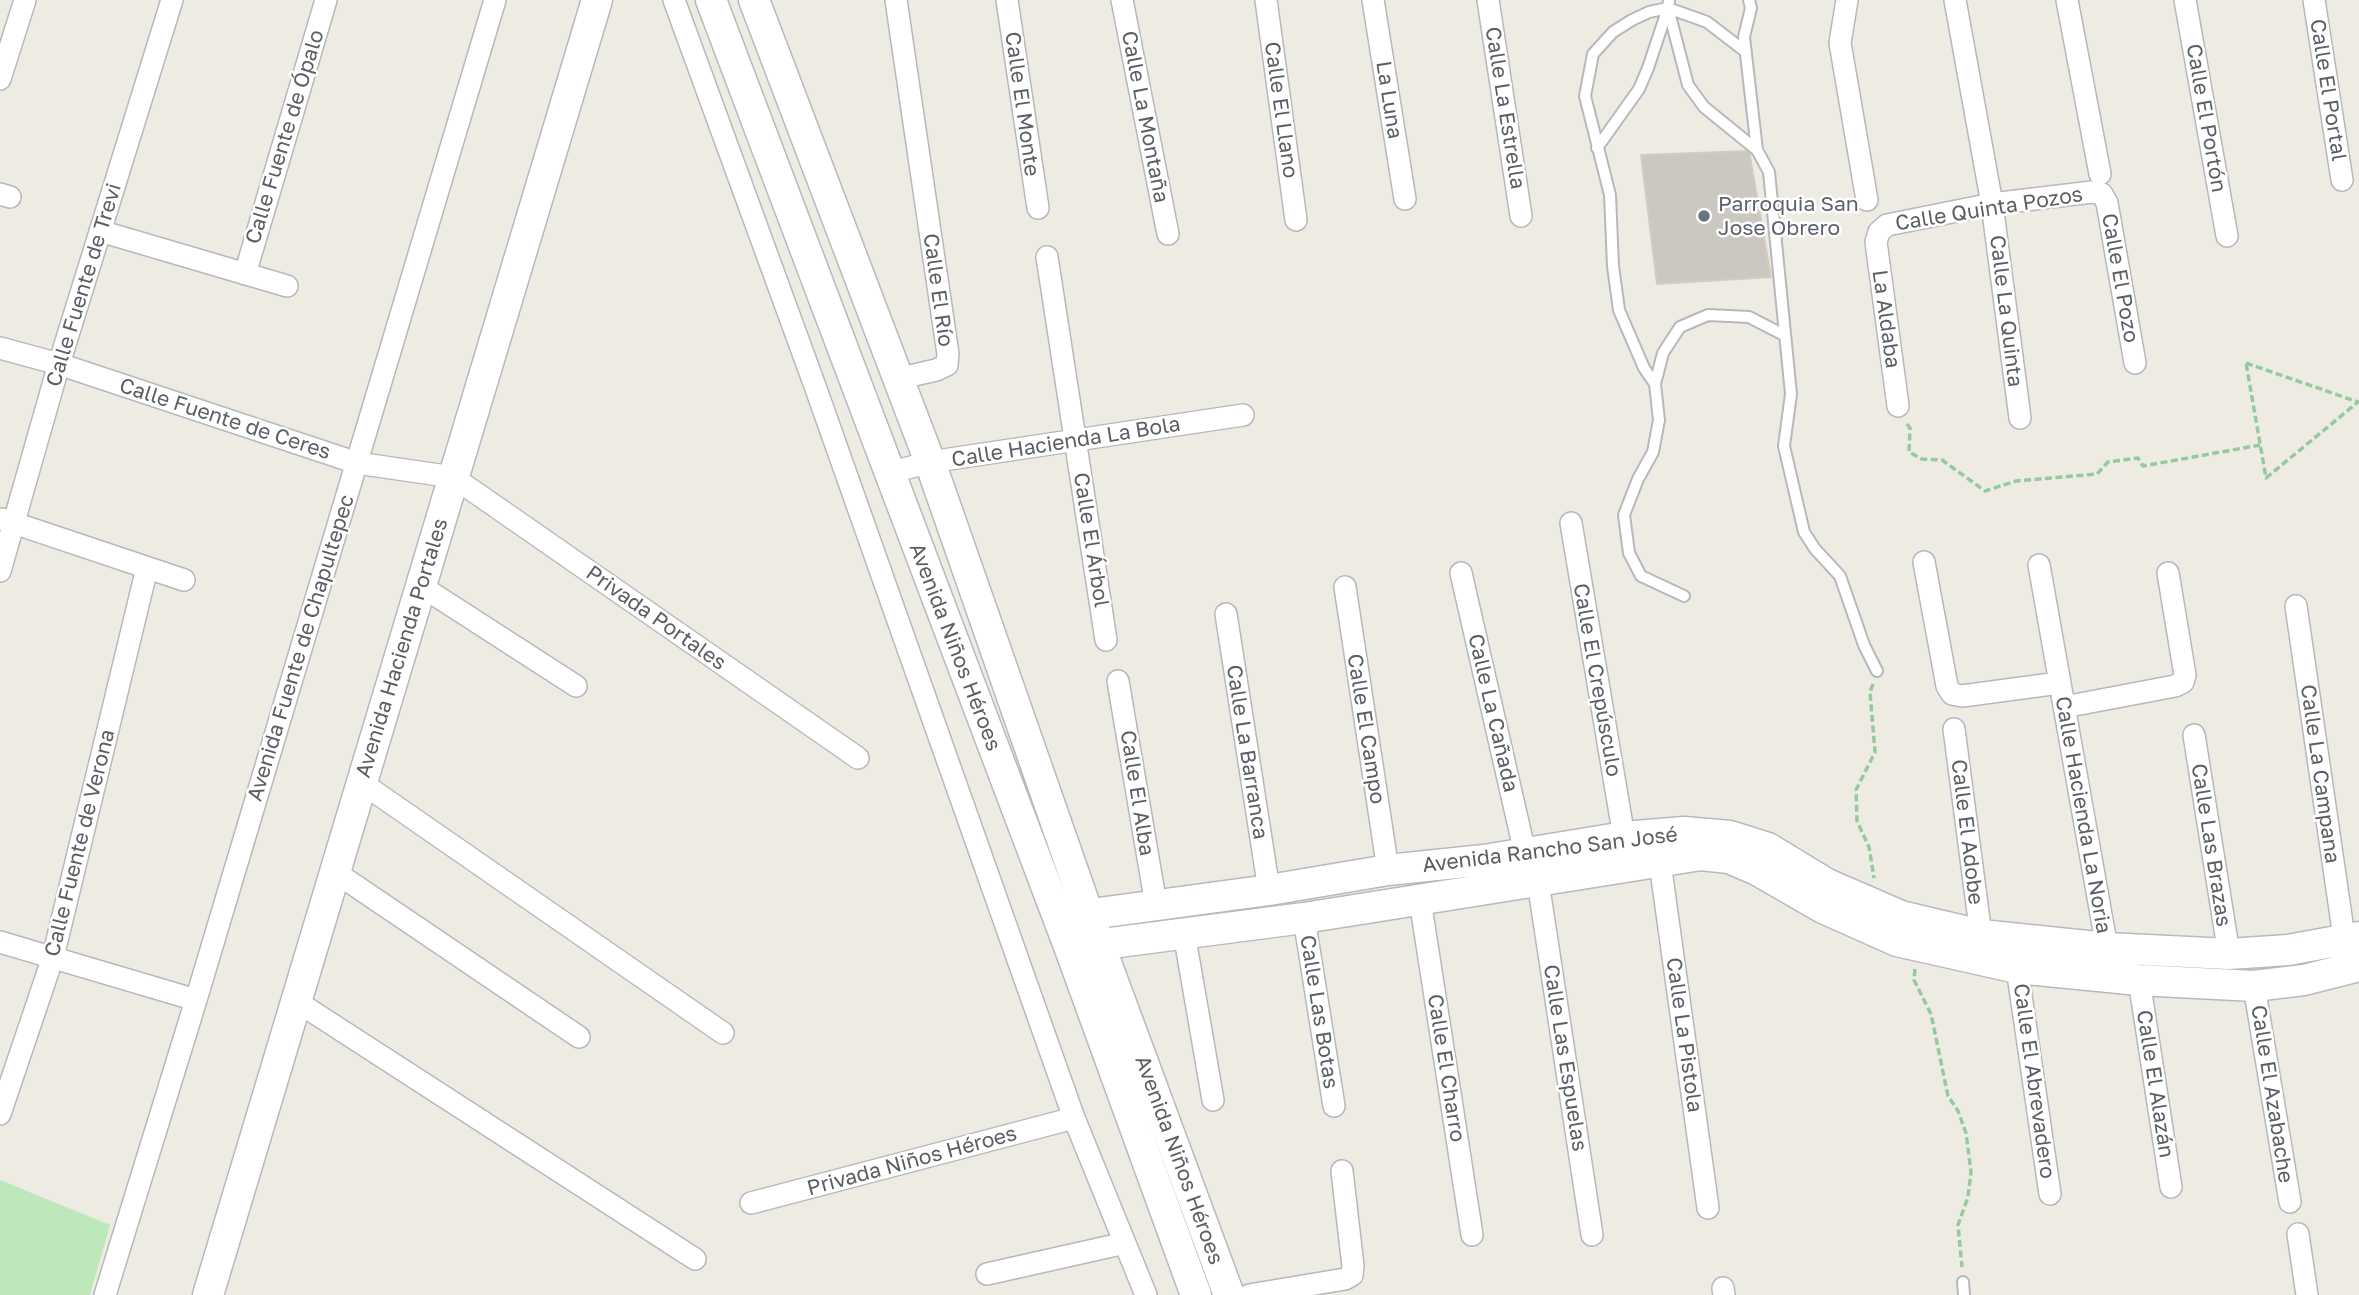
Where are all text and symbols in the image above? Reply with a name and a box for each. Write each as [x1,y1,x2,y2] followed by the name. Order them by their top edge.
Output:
[2304,17,2352,163] street label: Calle El Portal
[1480,25,1530,191] street label: Calle La Estrella
[240,27,330,247] street label: Calle Fuente de Ópalo
[1116,29,1174,205] street label: Calle La Montaña
[999,30,1045,178] street label: Calle El Monte
[1259,40,1303,180] street label: Calle El Llano
[2181,42,2231,194] street label: Calle El Portón
[1370,59,1408,141] street label: La Luna
[41,180,127,390] street label: Calle Fuente de Trevi
[1893,182,2085,236] street label: Calle Quinta Pozos
[1718,191,1859,241] place label: Parroquia San Jose Obrero
[1696,208,1712,224] marker: Parroquia San Jose Obrero
[2096,211,2144,345] street label: Calle El Pozo
[918,232,958,348] street label: Calle El Río
[1984,234,2028,388] street label: Calle La Quinta
[1867,268,1905,370] street label: La Aldaba
[116,373,334,465] street label: Calle Fuente de Ceres
[950,411,1182,473] street label: Calle Hacienda La Bola
[1068,471,1114,609] street label: Calle El Árbol
[242,492,360,804] street label: Avenida Fuente de Chapultepec
[351,515,453,781] street label: Avenida Hacienda Portales
[904,540,1006,754] street label: Avenida Niños Héroes
[581,560,731,676] street label: Privada Portales
[1568,581,1626,779] street label: Calle El Crepúsculo
[1463,631,1523,795] street label: Calle La Cañada
[1342,652,1390,806] street label: Calle El Campo
[1221,663,1273,841] street label: Calle La Barranca
[2295,683,2345,865] street label: Calle La Campana
[2050,694,2116,936] street label: Calle Hacienda La Noria
[40,727,120,959] street label: Calle Fuente de Verona
[1115,728,1159,858] street label: Calle El Alba
[1946,758,1988,906] street label: Calle El Adobe
[2186,762,2236,928] street label: Calle Las Brazas
[1421,822,1679,878] street label: Avenida Rancho San José
[1294,933,1344,1091] street label: Calle Las Botas
[1661,956,1707,1114] street label: Calle La Pistola
[1538,963,1592,1153] street label: Calle Las Espuelas
[2008,982,2060,1180] street label: Calle El Abrevadero
[1422,992,1470,1144] street label: Calle El Charro
[2245,1003,2299,1185] street label: Calle El Azabache
[2131,1008,2179,1160] street label: Calle El Alazán
[1129,1052,1229,1268] street label: Avenida Niños Héroes
[804,1121,1020,1201] street label: Privada Niños Héroes

